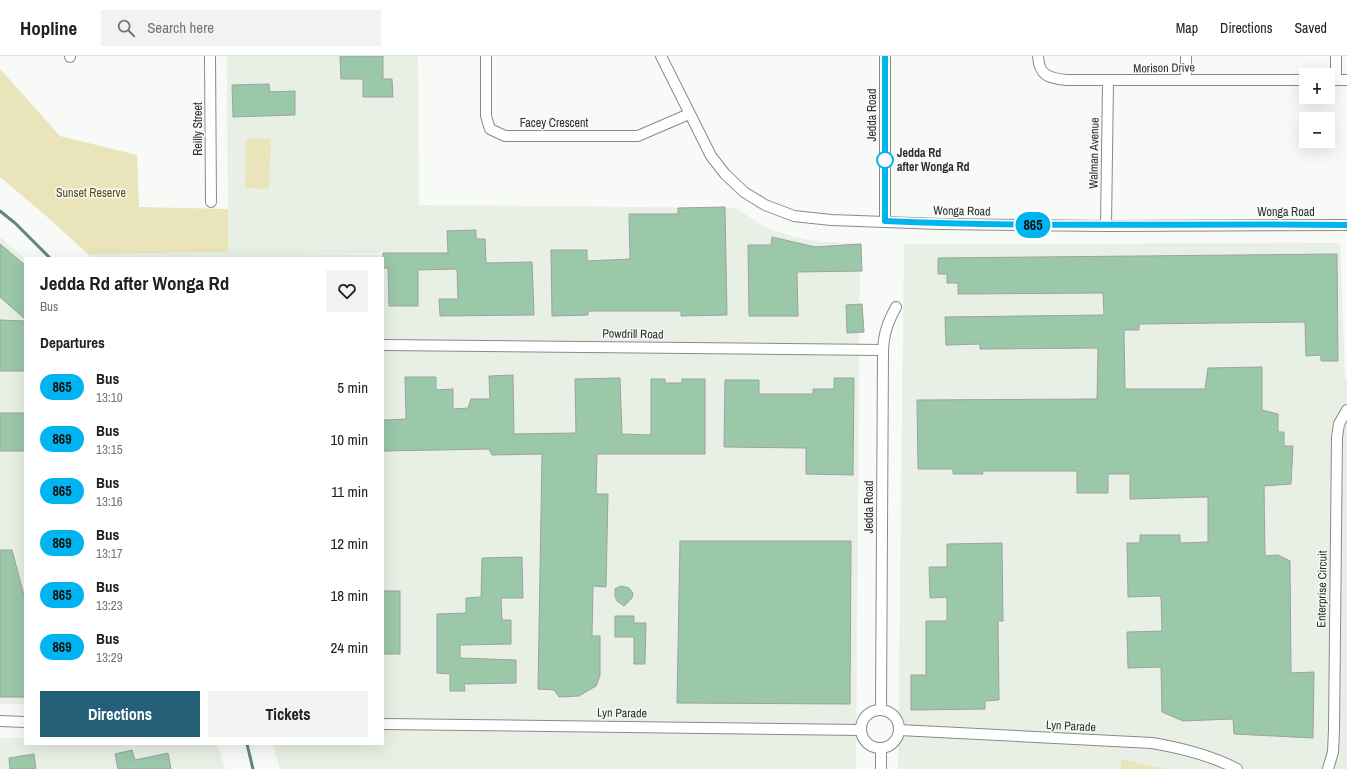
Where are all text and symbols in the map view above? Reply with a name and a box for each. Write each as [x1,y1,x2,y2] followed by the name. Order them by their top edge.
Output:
[101,10,381,46] search box
[20,15,77,41] text: Hopline
[115,17,137,39] icon: search
[147,17,214,38] text: Search here
[1176,19,1198,37] text: Map
[1220,19,1272,37] text: Directions
[1294,19,1327,37] text: Saved
[1133,59,1195,77] street label: Morison Drive
[1299,68,1335,148] map controls
[1299,68,1335,104] button: +
[864,88,880,142] street label: Jedda Road
[190,102,206,156] street label: Reilly Street
[1299,112,1335,148] button: −
[520,115,588,131] street label: Facey Crescent
[1085,117,1103,189] street label: Walman Avenue
[897,145,970,175] place label: Jedda Rd after Wonga Rd
[876,151,894,169] marker: Jedda Rd after Wonga Rd
[56,185,126,201] park label: Sunset Reserve
[933,203,991,219] street label: Wonga Road
[1257,204,1315,220] street label: Wonga Road
[1010,212,1056,238] line badge: 865
[1023,216,1043,234] text: 865
[40,270,229,296] text: Jedda Rd after Wonga Rd
[326,270,368,312] button: heart
[40,298,58,315] text: Bus
[602,325,664,343] street label: Powdrill Road
[40,332,105,353] text: Departures
[96,368,119,389] text: Bus
[337,377,368,398] text: 5 min
[52,378,72,396] text: 865
[96,389,123,406] text: 13:10
[96,420,119,441] text: Bus
[330,429,368,450] text: 10 min
[52,430,72,448] text: 869
[96,441,123,458] text: 13:15
[96,472,119,493] text: Bus
[861,480,877,534] street label: Jedda Road
[331,481,368,502] text: 11 min
[52,482,72,500] text: 865
[96,493,123,510] text: 13:16
[96,524,119,545] text: Bus
[330,533,368,554] text: 12 min
[52,534,72,552] text: 869
[96,545,123,562] text: 13:17
[1313,550,1331,628] street label: Enterprise Circuit
[96,576,119,597] text: Bus
[330,585,368,606] text: 18 min
[52,586,72,604] text: 865
[96,597,123,614] text: 13:23
[96,628,119,649] text: Bus
[330,637,368,658] text: 24 min
[52,638,72,656] text: 869
[96,649,123,666] text: 13:29
[40,691,200,737] button: Directions
[208,691,368,737] button: Tickets
[597,705,647,721] street label: Lyn Parade
[1046,717,1096,735] street label: Lyn Parade

